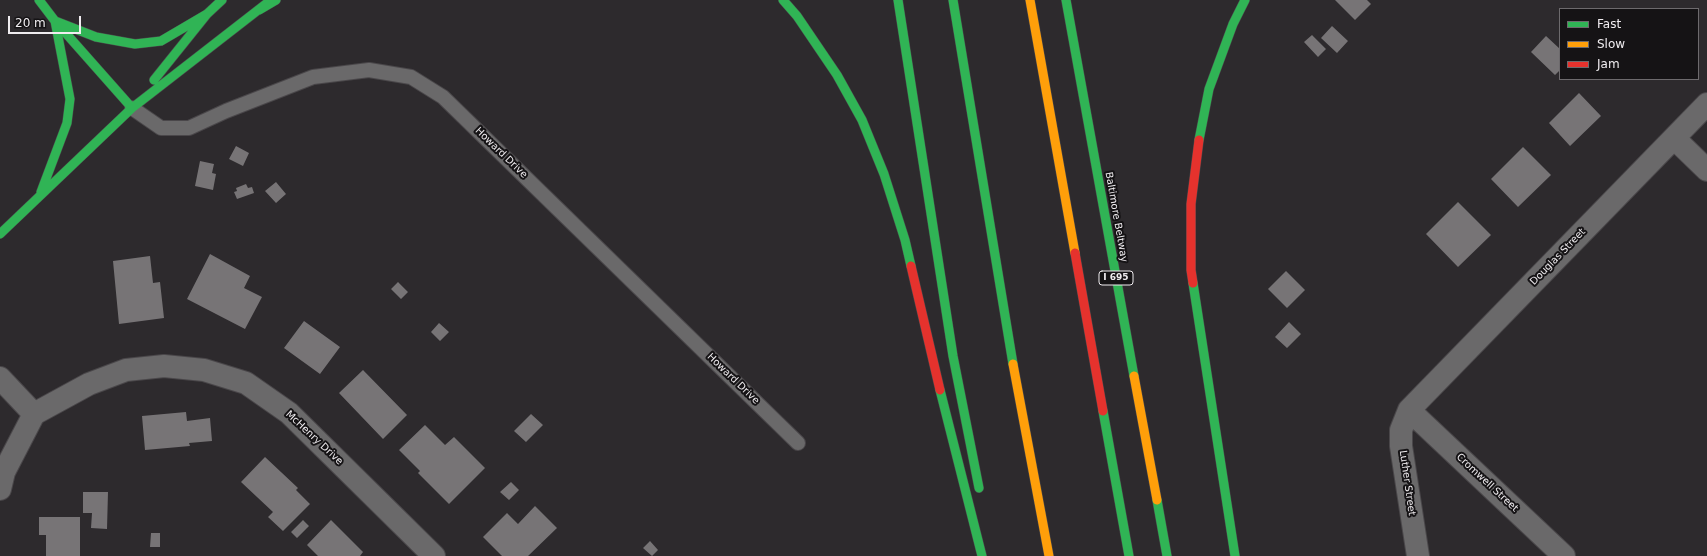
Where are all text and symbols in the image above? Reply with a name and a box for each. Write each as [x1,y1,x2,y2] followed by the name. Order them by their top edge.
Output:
[10,8,83,34] scale bar
[1559,8,1699,80] legend
[15,16,46,30] text: 20 m
[1597,17,1621,31] text: Fast
[1597,37,1625,51] text: Slow
[1597,57,1620,71] text: Jam
[472,125,530,181] street label: Howard Drive
[1102,171,1130,263] street label: Baltimore Beltway
[1528,226,1588,288] street label: Douglas Street
[1099,271,1133,285] road number: I 695
[704,351,762,407] street label: Howard Drive
[283,408,345,468] street label: McHenry Drive
[1396,450,1418,516] street label: Luther Street
[1454,451,1520,515] street label: Cromwell Street

